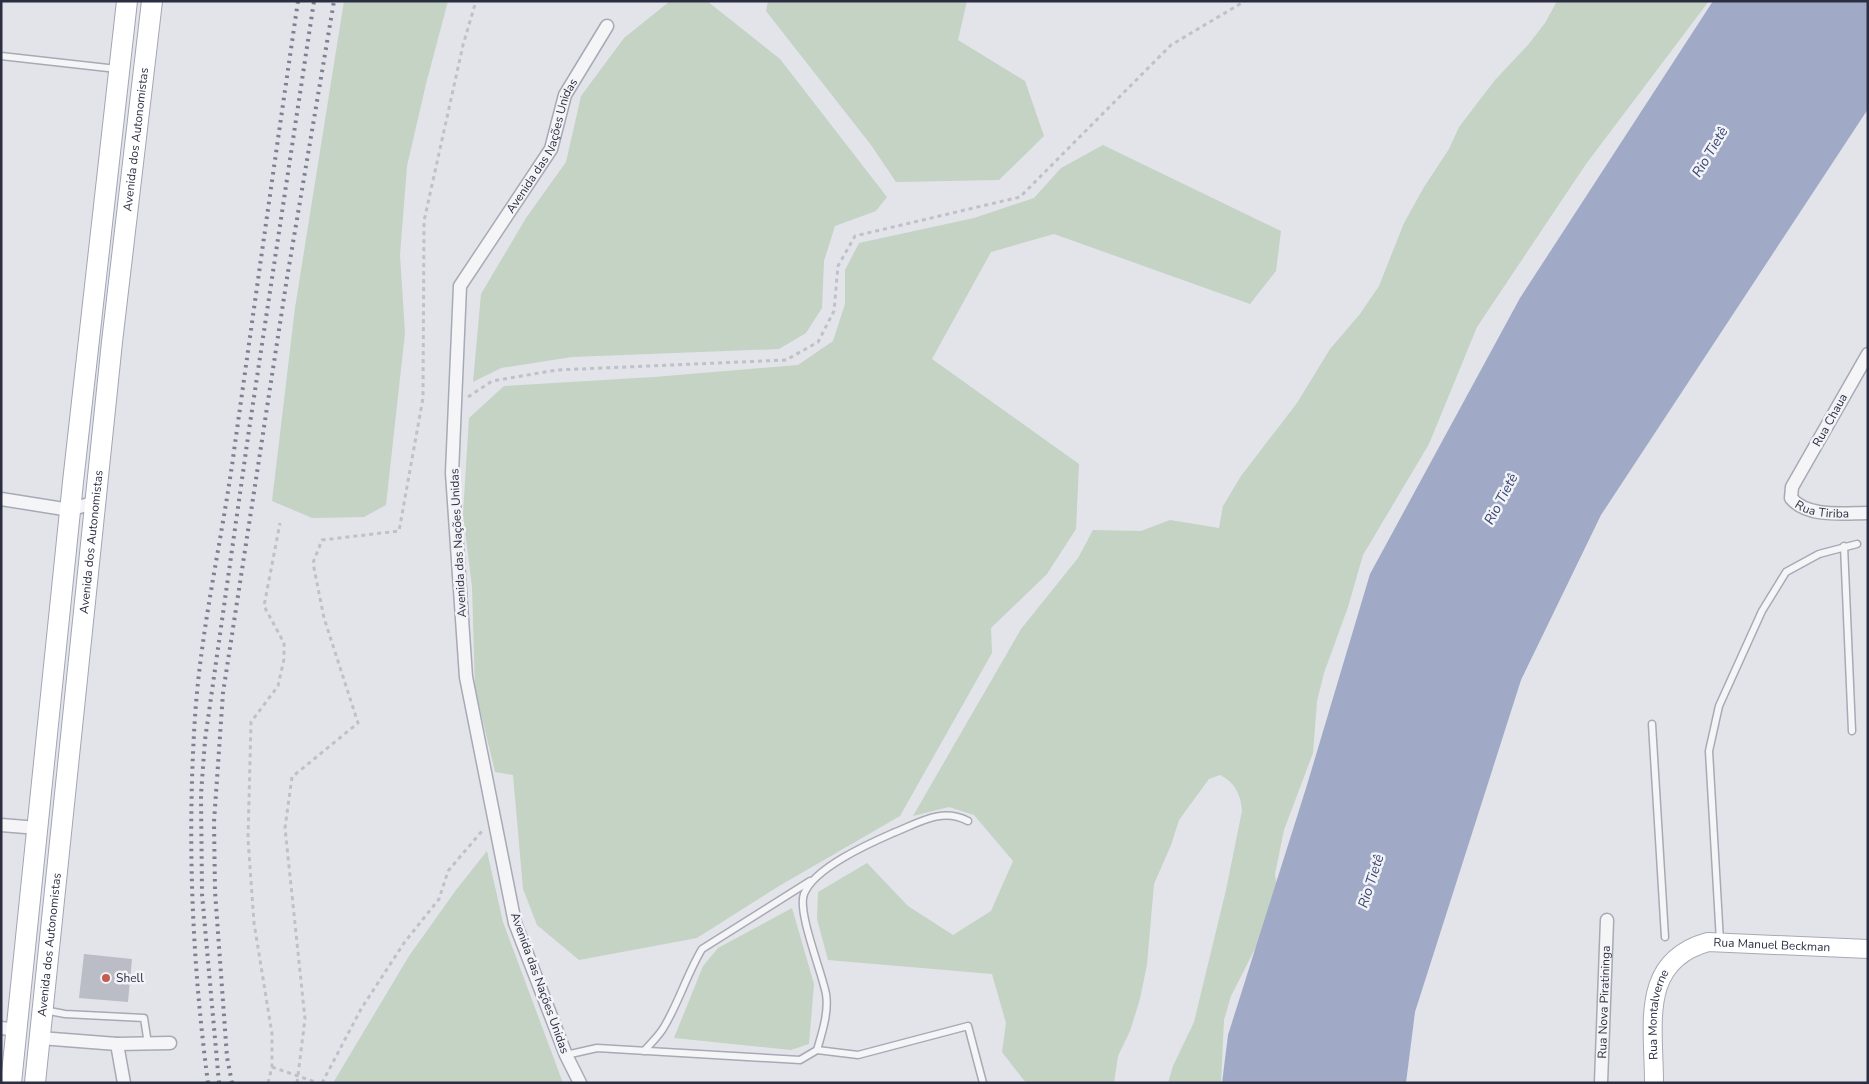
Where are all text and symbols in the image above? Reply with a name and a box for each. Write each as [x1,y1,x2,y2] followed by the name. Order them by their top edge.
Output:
[119,66,152,212] street label: Avenida dos Autonomistas
[503,75,581,216] street label: Avenida das Nações Unidas
[1688,123,1733,181] water label: Rio Tietê
[1809,391,1851,449] street label: Rua Chaua
[446,468,470,618] street label: Avenida das Nações Unidas
[76,469,107,615] street label: Avenida dos Autonomistas
[1480,470,1523,528] water label: Rio Tietê
[1792,497,1849,522] street label: Rua Tiriba
[1353,851,1389,910] water label: Rio Tietê
[34,872,65,1017] street label: Avenida dos Autonomistas
[507,910,573,1056] street label: Avenida das Nações Unidas
[1713,934,1831,955] street label: Rua Manuel Beckman
[1594,945,1614,1059] street label: Rua Nova Piratininga
[1645,966,1673,1060] street label: Rua Montalverne
[116,970,144,986] place label: Shell
[100,972,112,984] marker: Shell

